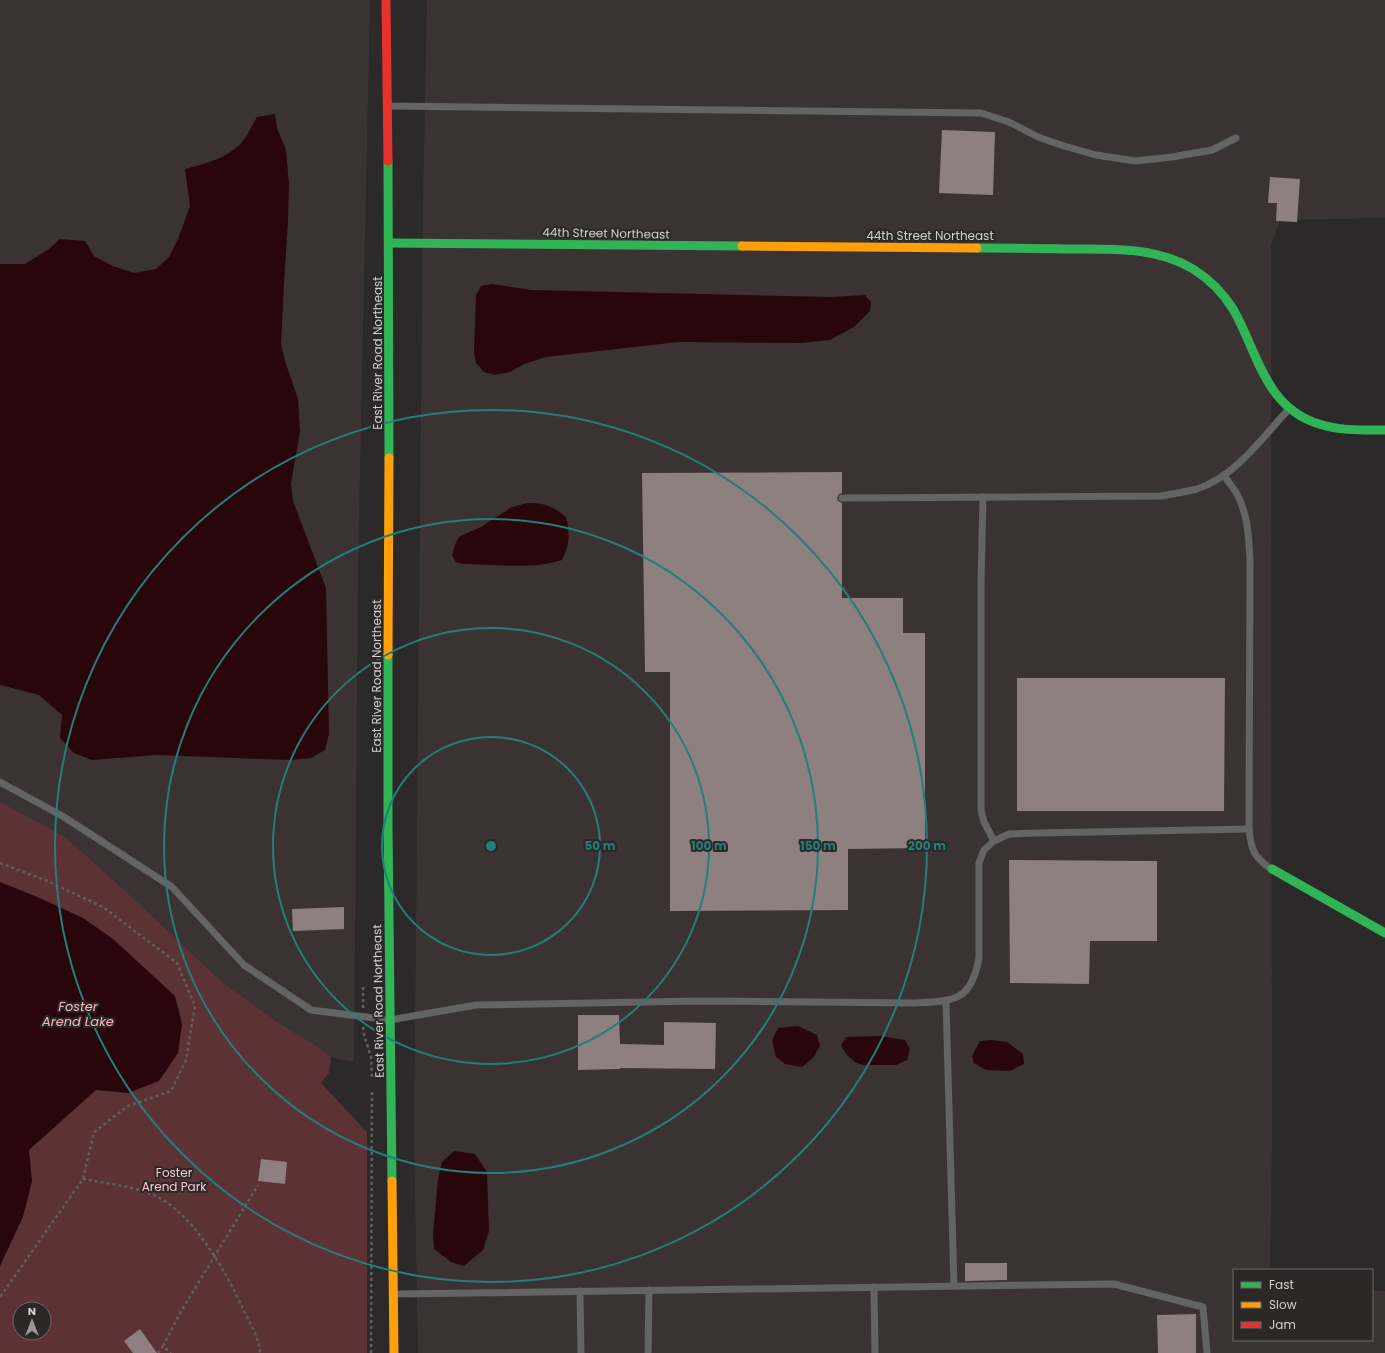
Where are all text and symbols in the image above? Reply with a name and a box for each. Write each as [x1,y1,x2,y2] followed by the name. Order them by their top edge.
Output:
[542,223,670,243] street label: 44th Street Northeast
[866,227,994,244] street label: 44th Street Northeast
[369,276,386,430] street label: East River Road Northeast
[368,599,385,753] street label: East River Road Northeast
[585,837,616,854] text: 50 m
[691,837,727,854] text: 100 m
[800,837,836,854] text: 150 m
[908,837,946,854] text: 200 m
[484,839,498,853] centre of rings
[368,924,388,1078] street label: East River Road Northeast
[41,997,114,1031] water label: Foster Arend Lake
[142,1164,207,1195] park label: Foster Arend Park
[1233,1269,1373,1341] legend
[1269,1276,1294,1293] text: Fast
[1269,1296,1297,1313] text: Slow
[12,1301,52,1341] north arrow
[28,1303,36,1319] text: N
[1269,1316,1296,1333] text: Jam

